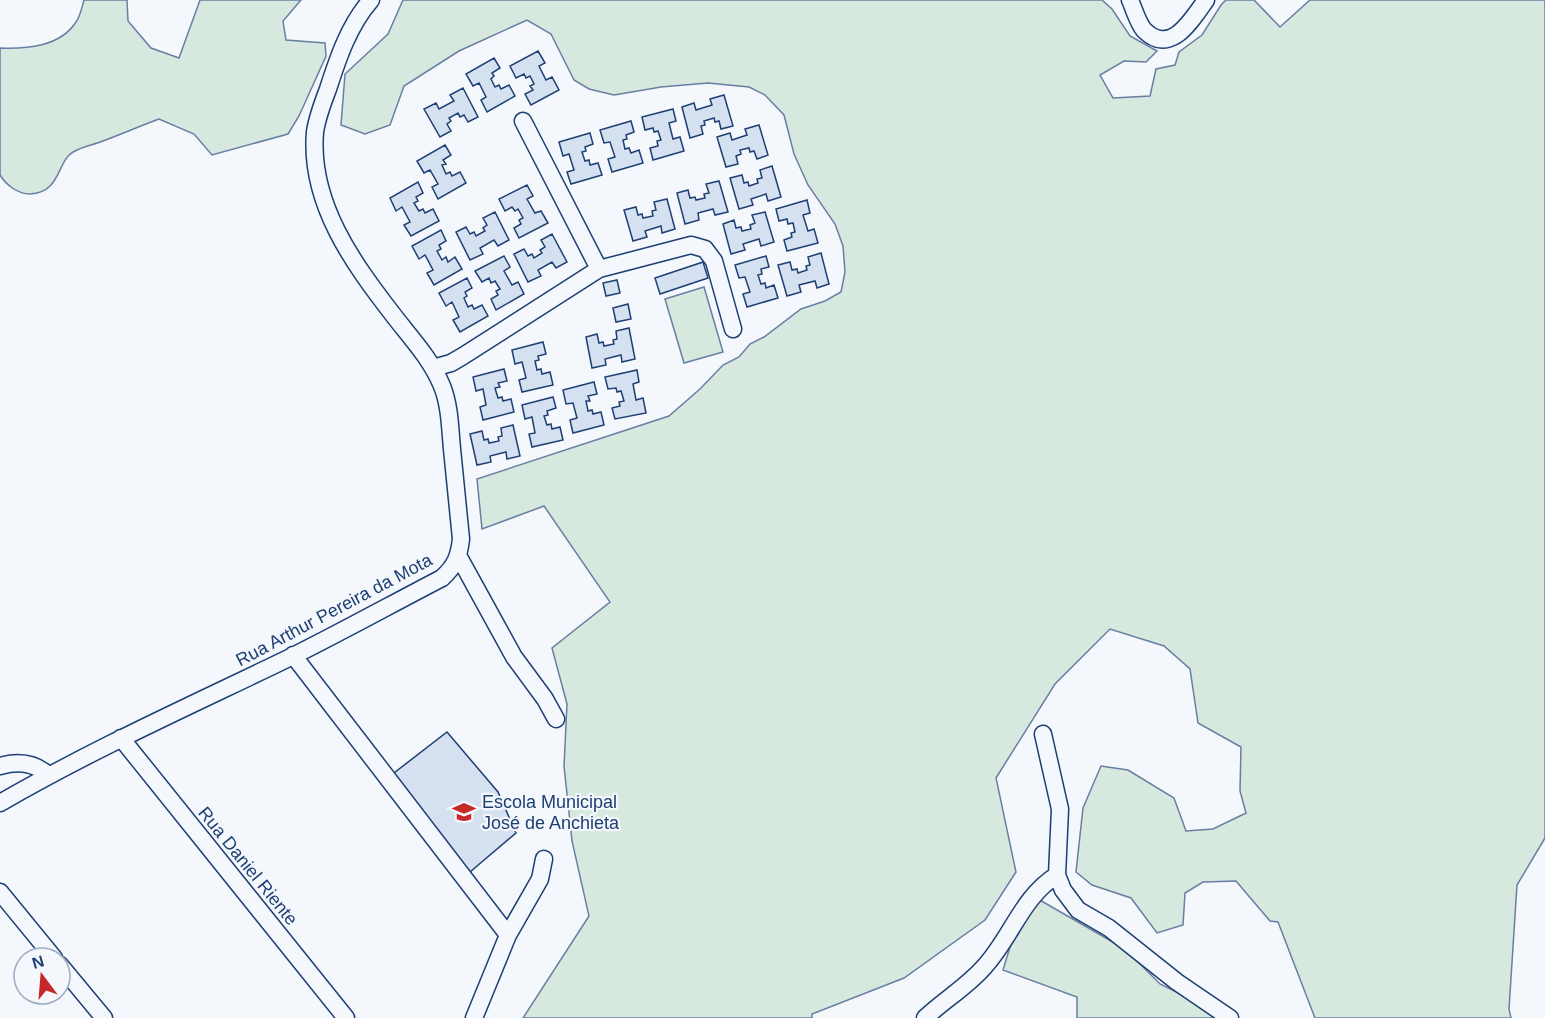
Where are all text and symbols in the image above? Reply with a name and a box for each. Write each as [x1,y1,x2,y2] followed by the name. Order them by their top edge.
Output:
[233,549,436,670] street label: Rua Arthur Pereira da Mota
[482,792,620,833] place label: Escola Municipal José de Anchieta
[451,799,477,825] school or university icon: Escola Municipal José de Anchieta
[194,803,302,929] street label: Rua Daniel Riente
[12,946,72,1006] north arrow
[30,952,46,972] text: N

